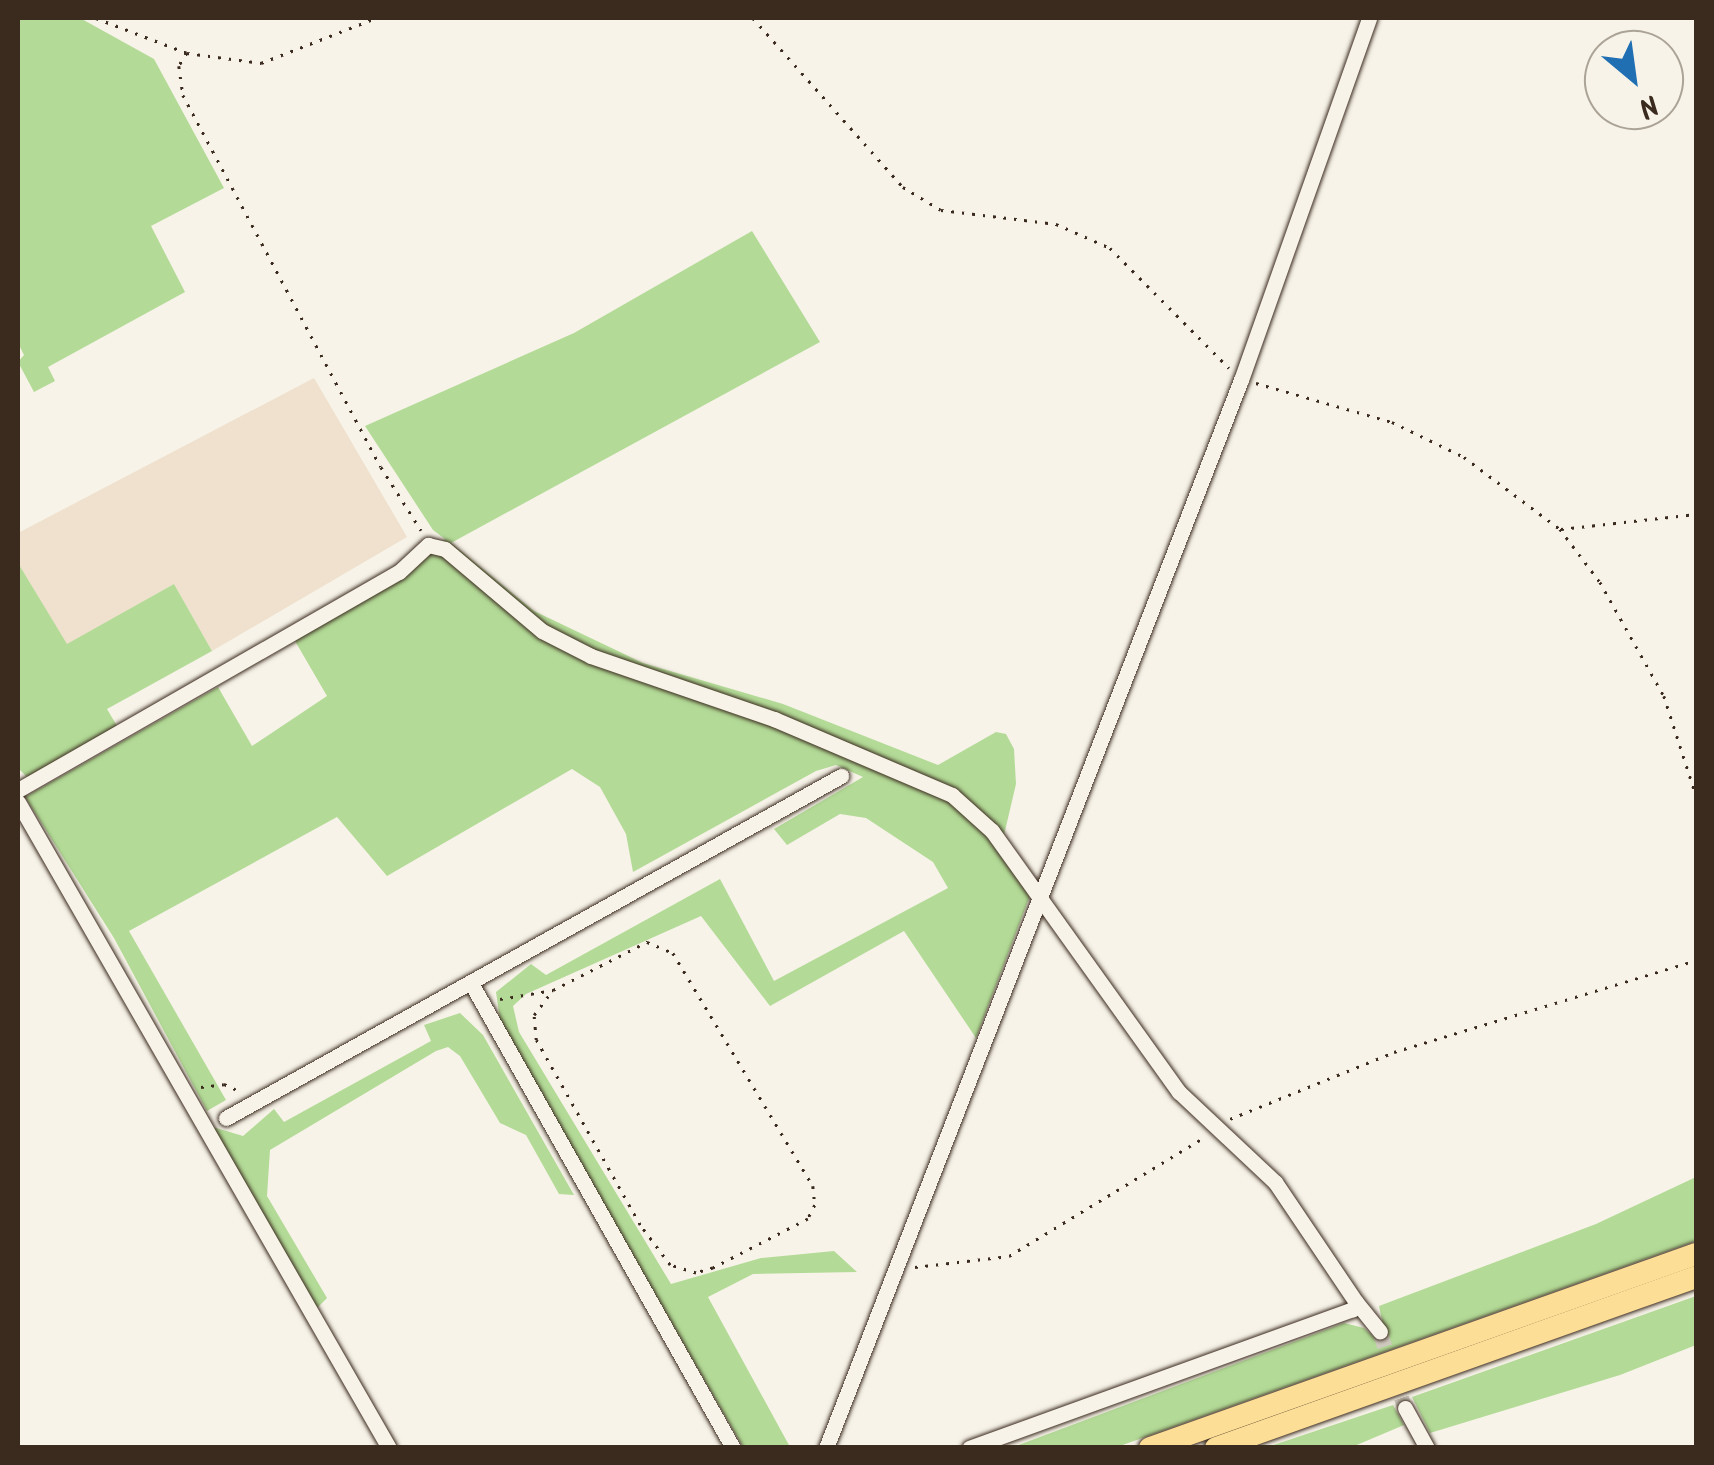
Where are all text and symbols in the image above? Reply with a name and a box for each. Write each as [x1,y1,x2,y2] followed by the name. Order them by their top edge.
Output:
[1584,30,1684,130] north arrow
[1629,81,1666,129] text: N

